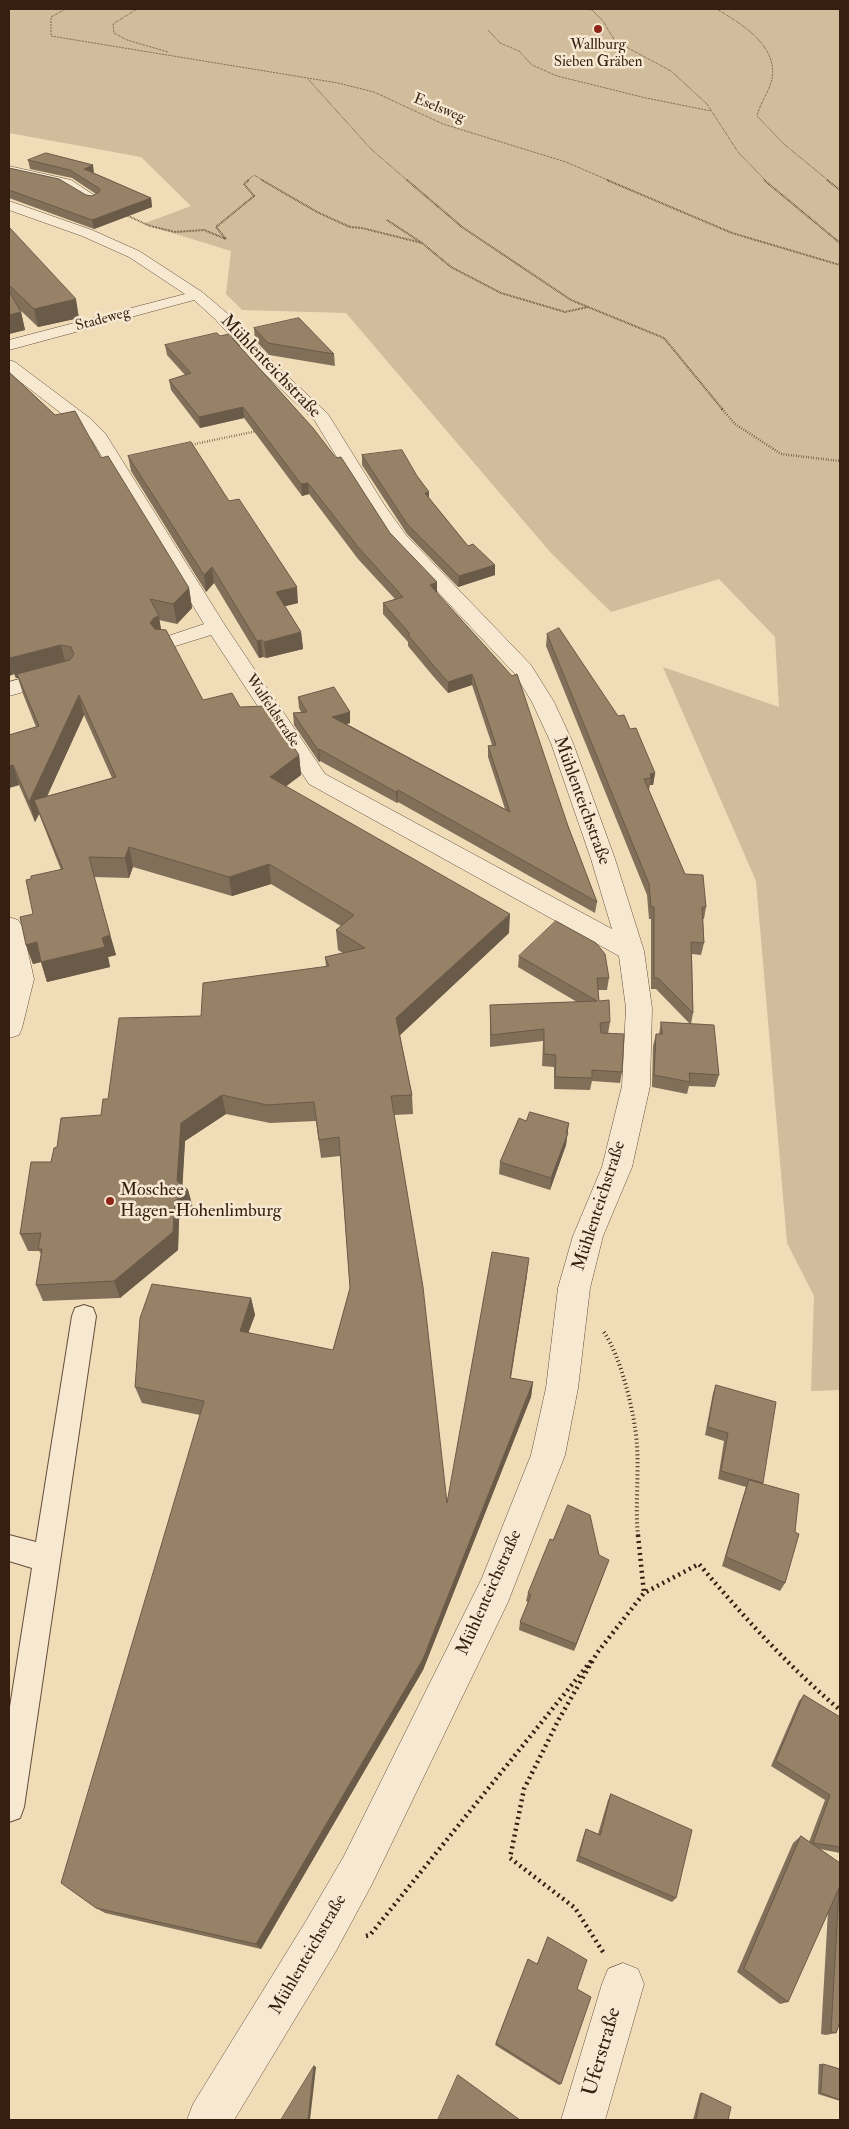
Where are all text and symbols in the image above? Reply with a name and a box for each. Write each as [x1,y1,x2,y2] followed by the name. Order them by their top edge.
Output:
[592,23,604,35] marker: Wallburg Sieben Gräben
[554,37,642,72] place label: Wallburg Sieben Gräben
[411,91,467,127] street label: Eselsweg
[74,304,132,336] street label: Stadeweg
[215,311,325,423] street label: Mühlenteichstraße
[241,671,303,751] street label: Wulfeldstraße
[548,734,614,868] street label: Mühlenteichstraße
[569,1138,631,1274] street label: Mühlenteichstraße
[120,1180,282,1222] place label: Moschee Hagen-Hohenlimburg
[104,1195,116,1207] marker: Moschee Hagen-Hohenlimburg
[453,1527,527,1659] street label: Mühlenteichstraße
[266,1891,352,2019] street label: Mühlenteichstraße
[578,2005,628,2099] street label: Uferstraße

